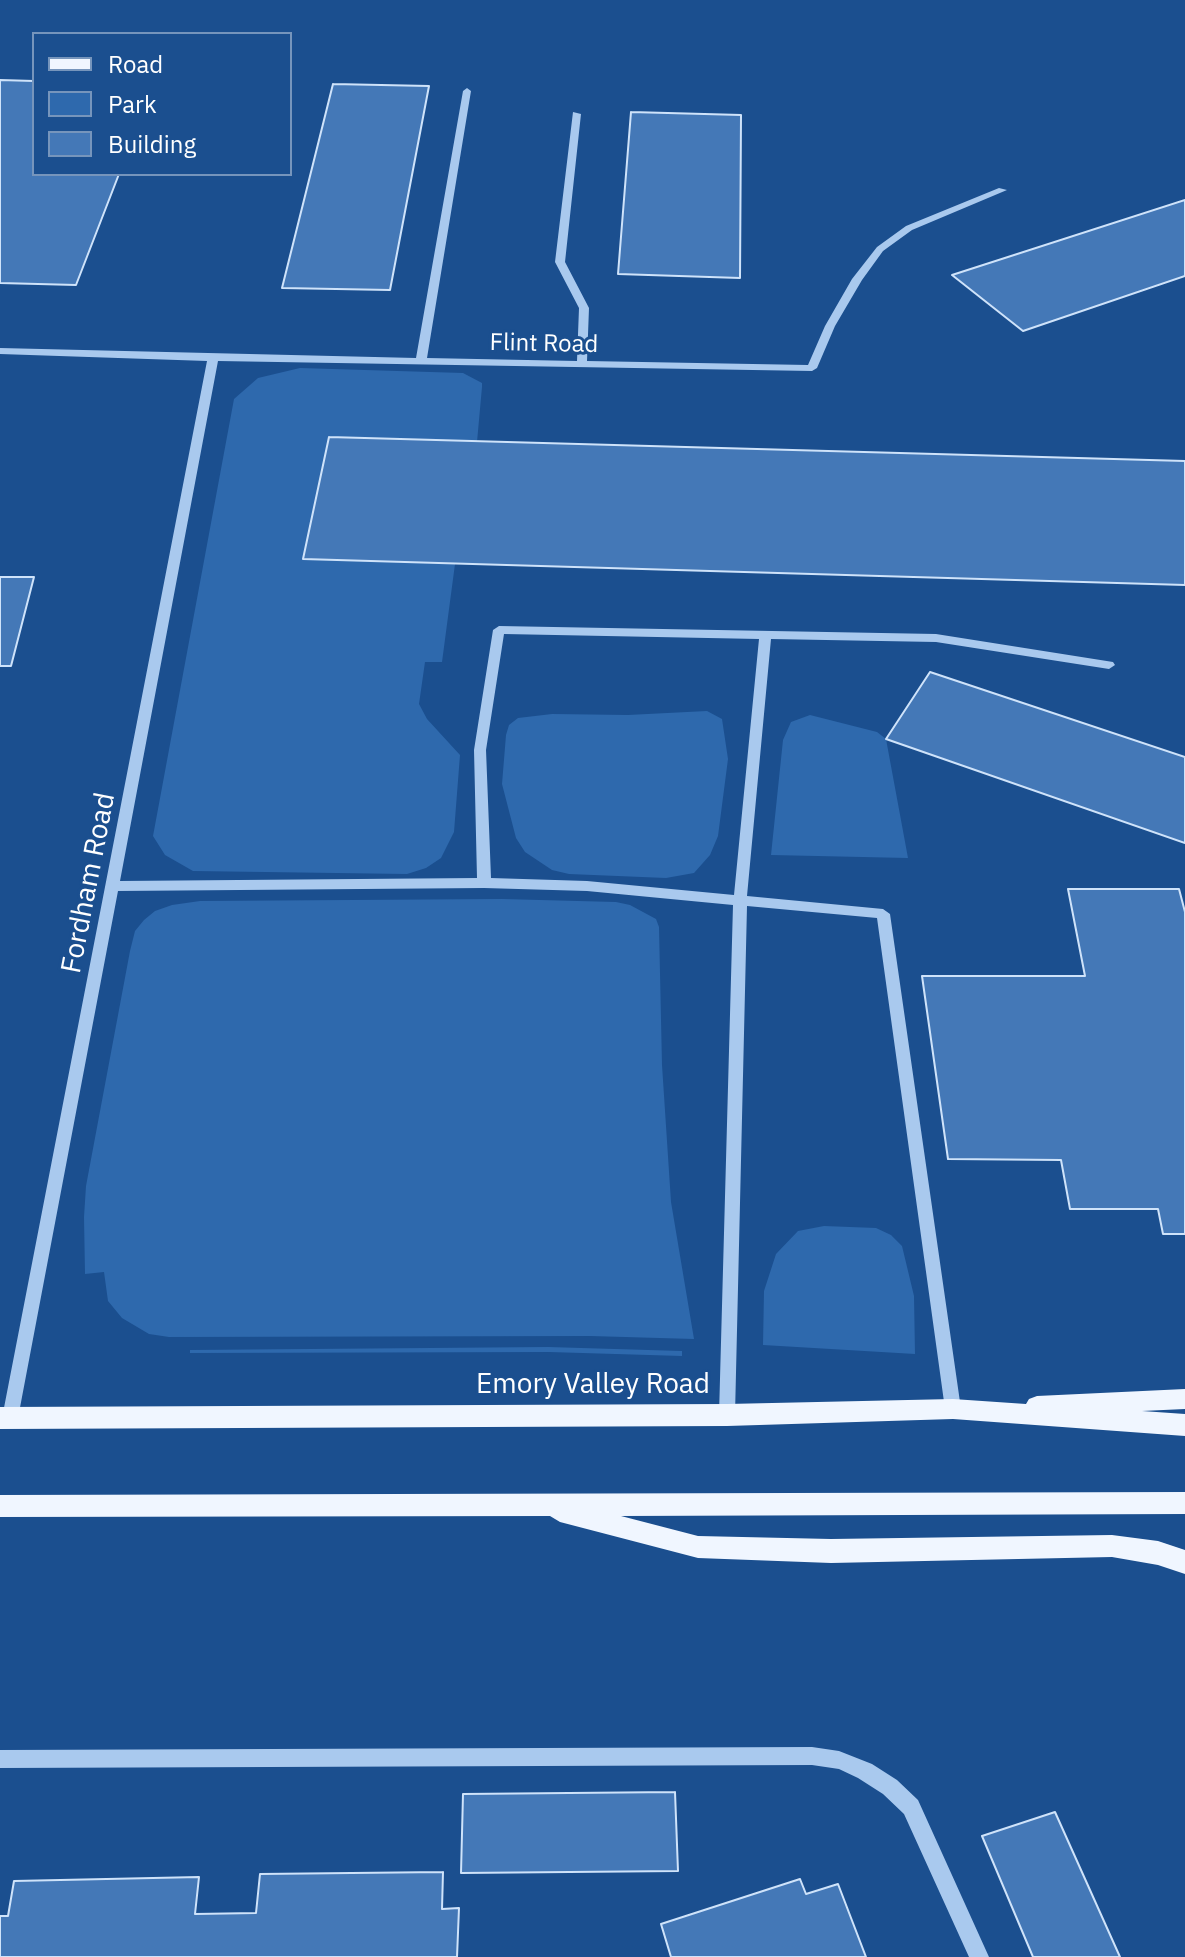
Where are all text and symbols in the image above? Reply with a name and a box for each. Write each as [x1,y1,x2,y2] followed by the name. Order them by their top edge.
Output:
[32,32,292,176] legend
[108,48,163,80] text: Road
[108,88,157,120] text: Park
[108,128,196,160] text: Building
[489,329,599,359] street label: Flint Road
[55,790,123,976] street label: Fordham Road
[476,1368,710,1402] street label: Emory Valley Road

